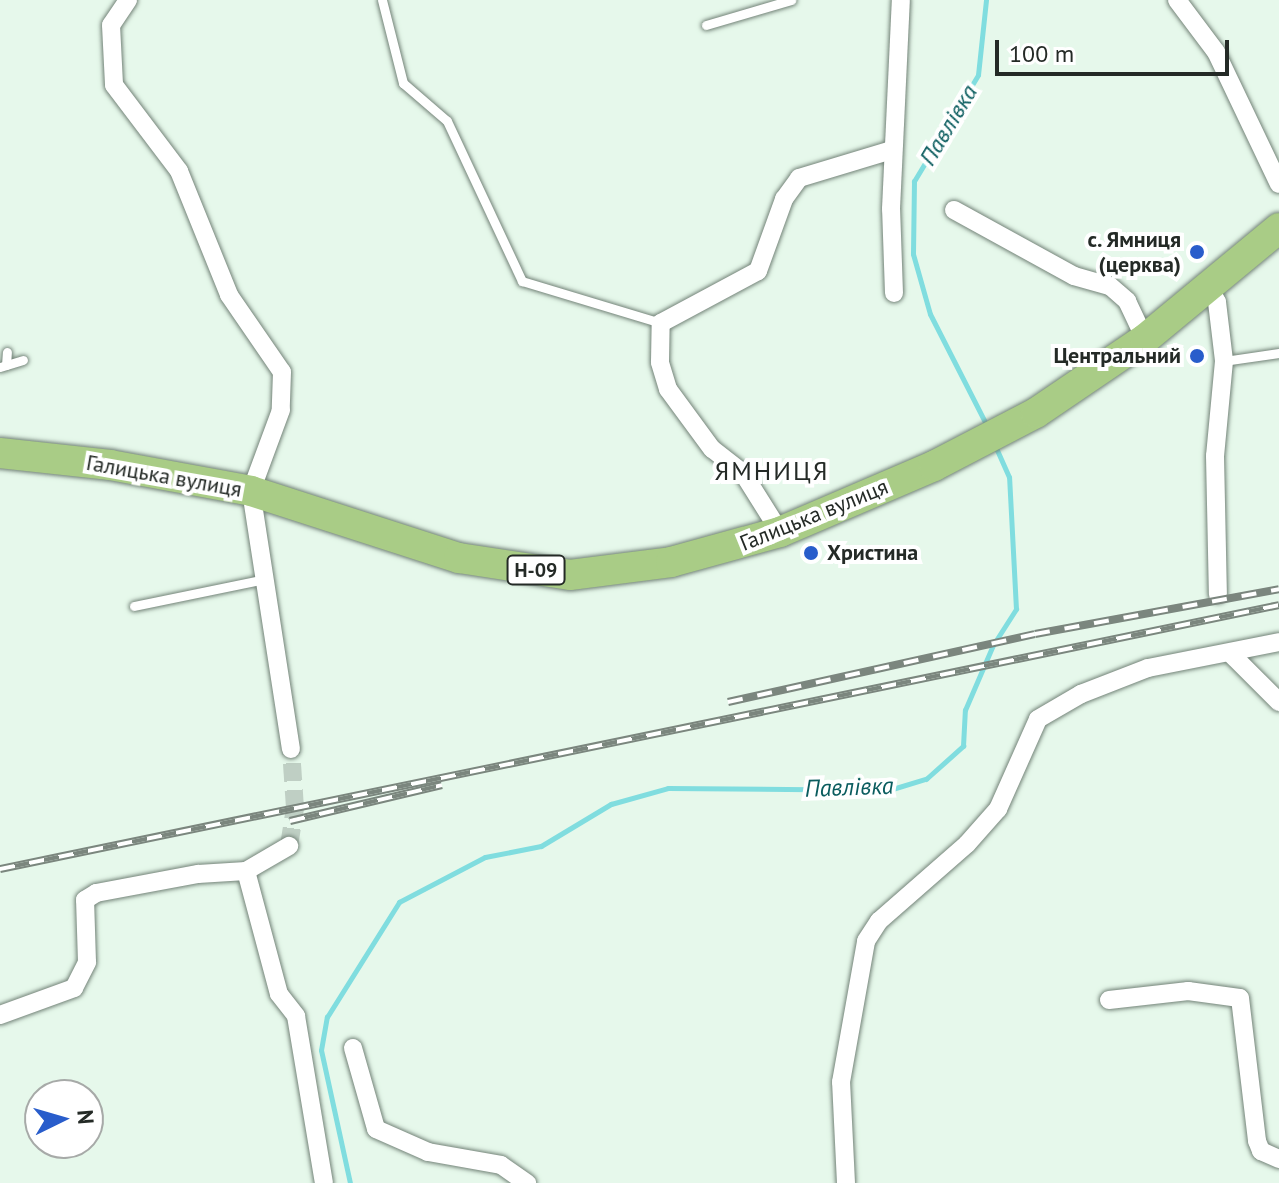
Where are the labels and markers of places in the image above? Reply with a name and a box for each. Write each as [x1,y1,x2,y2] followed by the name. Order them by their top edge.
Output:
[1086,226,1181,278] place label: с. Ямниця (церква)
[1188,243,1206,261] marker: с. Ямниця (церква)
[1053,343,1181,369] place label: Центральний
[1188,347,1206,365] marker: Центральний
[827,540,918,566] place label: Христина
[802,544,820,562] marker: Христина

